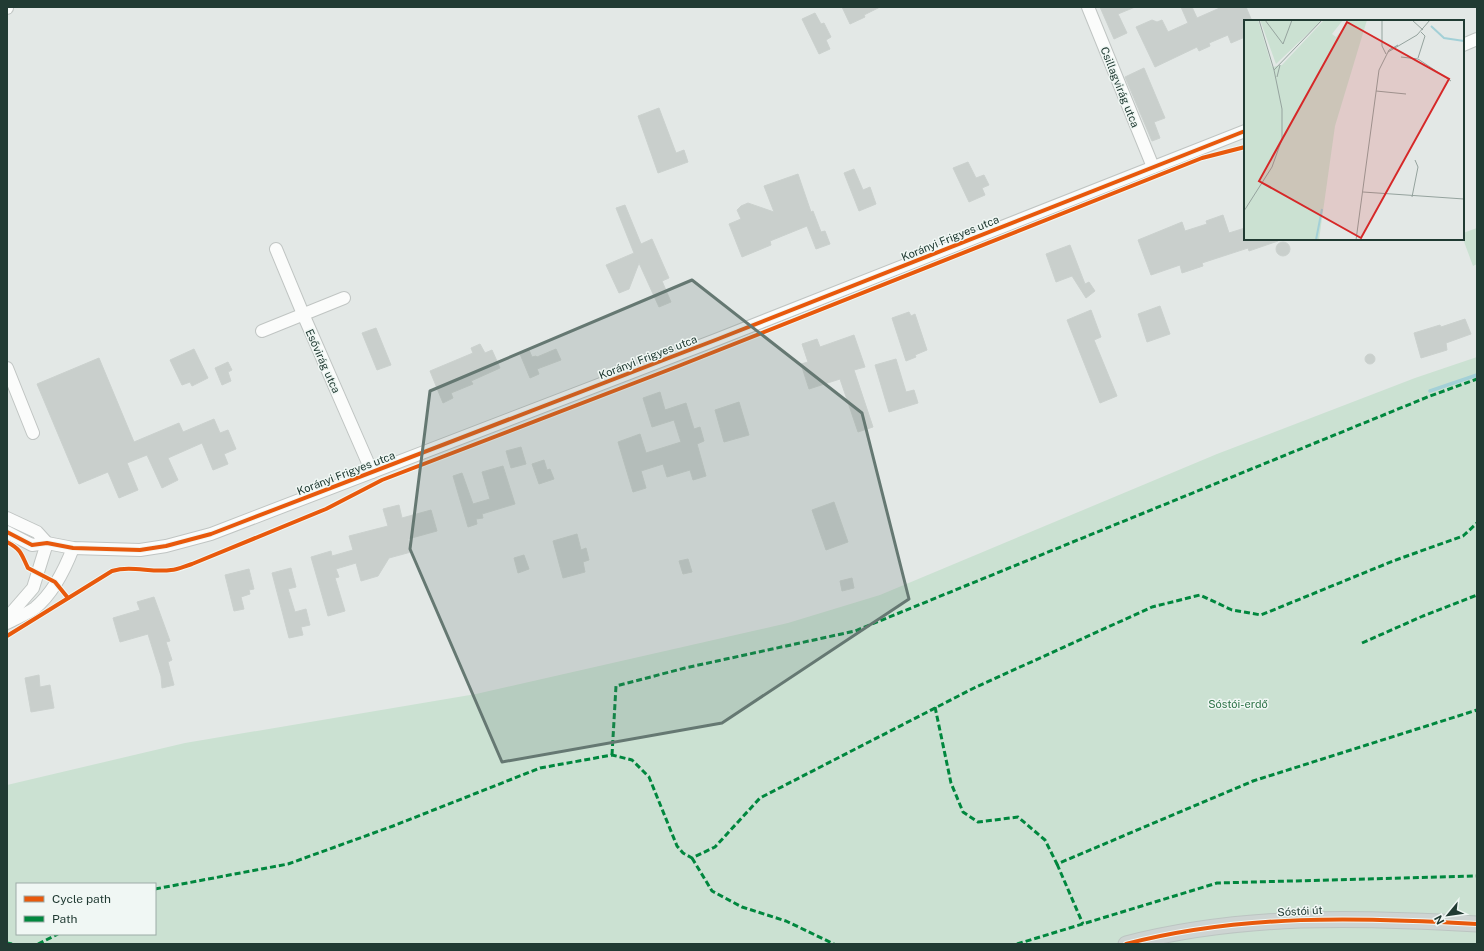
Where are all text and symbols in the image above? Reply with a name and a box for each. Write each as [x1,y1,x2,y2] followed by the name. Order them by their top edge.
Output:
[1244,20,1464,240] inset map
[1098,45,1142,129] street label: Csillagvirág utca
[899,213,1001,263] street label: Korányi Frigyes utca
[303,327,343,395] street label: Esővirág utca
[597,333,699,381] street label: Korányi Frigyes utca
[295,449,397,497] street label: Korányi Frigyes utca
[1208,698,1268,710] park label: Sóstói-erdő
[16,883,156,935] legend
[52,892,111,906] text: Cycle path
[1428,895,1468,935] north arrow
[1277,904,1323,918] street label: Sóstói út
[52,912,78,926] text: Path
[1432,913,1447,927] text: N

